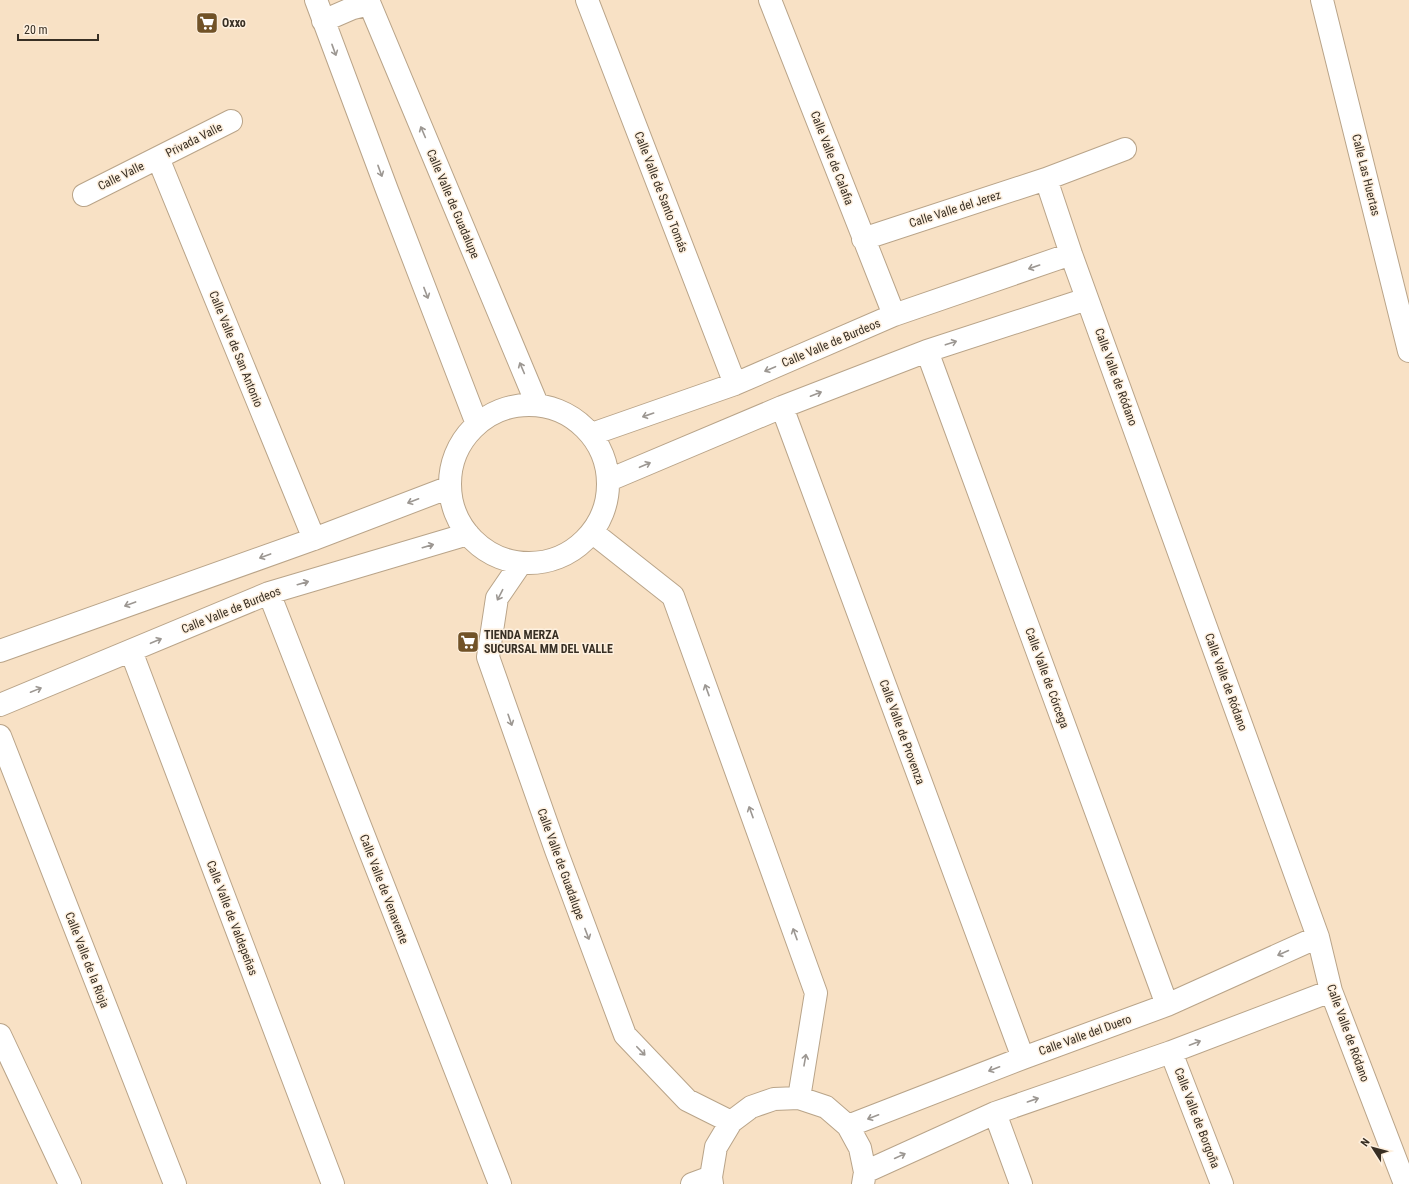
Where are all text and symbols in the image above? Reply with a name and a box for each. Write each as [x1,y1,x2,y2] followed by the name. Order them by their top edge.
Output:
[194,10,220,36] supermarket icon: Oxxo
[18,16,98,42] scale bar
[222,16,246,30] place label: Oxxo
[24,23,48,37] text: 20 m
[331,43,339,55] one-way arrow
[808,109,856,207] street label: Calle Valle de Calafia
[163,120,225,160] street label: Privada Valle
[419,127,426,139] one-way arrow
[631,129,691,255] street label: Calle Valle de Santo Tomás
[1349,133,1383,217] street label: Calle Las Huertas
[424,147,483,261] street label: Calle Valle de Guadalupe
[96,159,147,193] street label: Calle Valle
[376,165,384,177] one-way arrow
[907,188,1003,230] street label: Calle Valle del Jerez
[1029,263,1041,271] one-way arrow
[423,286,431,298] one-way arrow
[206,289,266,409] street label: Calle Valle de San Antonio
[780,316,882,370] street label: Calle Valle de Burdeos
[1092,326,1140,428] street label: Calle Valle de Ródano
[945,339,957,347] one-way arrow
[518,363,525,375] one-way arrow
[764,366,776,373] one-way arrow
[810,389,822,397] one-way arrow
[642,411,654,419] one-way arrow
[638,461,650,468] one-way arrow
[408,498,420,506] one-way arrow
[421,542,434,549] one-way arrow
[259,553,272,560] one-way arrow
[297,579,310,586] one-way arrow
[179,584,283,636] street label: Calle Valle de Burdeos
[496,589,503,601] one-way arrow
[124,601,136,609] one-way arrow
[1022,626,1072,730] street label: Calle Valle de Córcega
[484,628,613,656] place label: TIENDA MERZA SUCURSAL MM DEL VALLE
[455,629,481,655] supermarket icon: TIENDA MERZA SUCURSAL MM DEL VALLE
[1202,631,1250,733] street label: Calle Valle de Ródano
[150,636,162,644] one-way arrow
[877,678,928,787] street label: Calle Valle de Provenza
[703,684,711,696] one-way arrow
[30,686,42,693] one-way arrow
[507,713,514,726] one-way arrow
[534,806,588,922] street label: Calle Valle de Guadalupe
[747,807,755,819] one-way arrow
[357,832,411,946] street label: Calle Valle de Venavente
[204,859,260,977] street label: Calle Valle de Valdepeñas
[62,910,112,1010] street label: Calle Valle de la Rioja
[584,928,592,940] one-way arrow
[791,929,799,941] one-way arrow
[1277,950,1289,957] one-way arrow
[1324,982,1372,1084] street label: Calle Valle de Ródano
[1037,1012,1133,1058] street label: Calle Valle del Duero
[1189,1039,1201,1047] one-way arrow
[636,1046,645,1056] one-way arrow
[801,1054,809,1067] one-way arrow
[988,1066,1000,1074] one-way arrow
[1171,1066,1223,1170] street label: Calle Valle de Borgoña
[1026,1096,1039,1103] one-way arrow
[867,1113,879,1121] one-way arrow
[1353,1128,1393,1168] north arrow
[1358,1136,1373,1149] text: N
[894,1152,906,1159] one-way arrow

